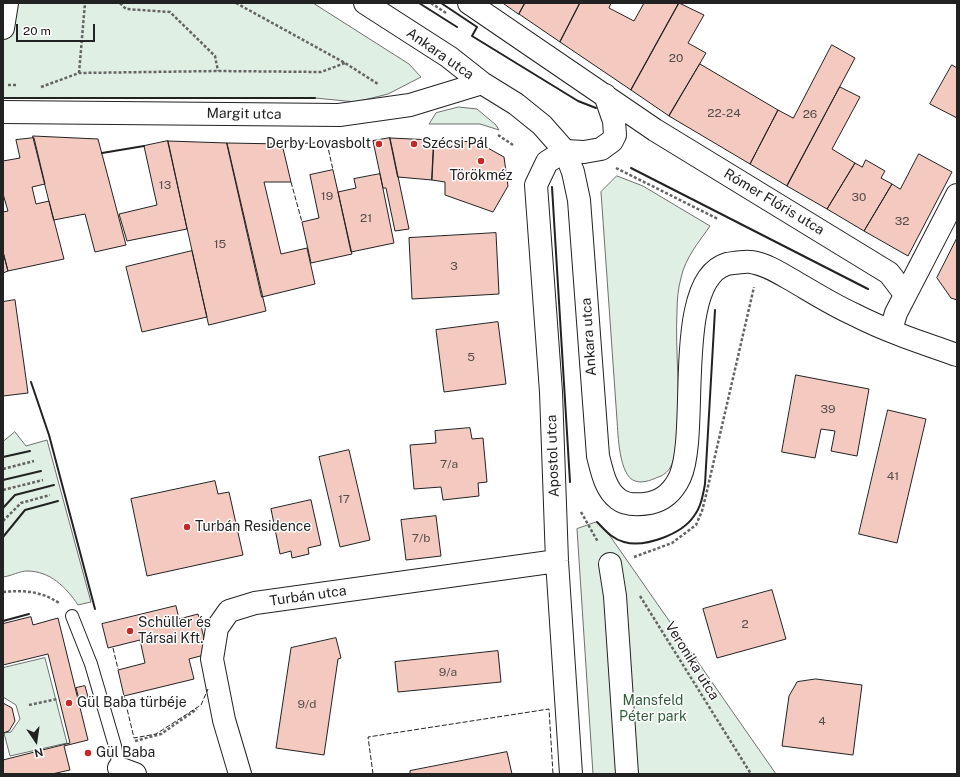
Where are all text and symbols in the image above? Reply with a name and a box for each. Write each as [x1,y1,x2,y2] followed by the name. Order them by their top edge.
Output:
[18,16,97,42] scale bar
[23,24,51,38] text: 20 m
[403,25,477,83] street label: Ankara utca
[669,51,683,65] house number: 20
[206,105,282,123] street label: Margit utca
[707,106,741,120] house number: 22-24
[803,107,817,121] house number: 26
[266,136,371,152] place label: Derby Lovasbolt
[422,136,488,152] place label: Szécsi Pál
[374,139,384,149] marker: Derby Lovasbolt
[409,139,419,149] marker: Szécsi Pál
[476,156,486,166] marker: Törökméz
[721,165,827,239] street label: Rómer Flóris utca
[450,168,512,184] place label: Törökméz
[159,178,171,192] house number: 13
[321,189,333,203] house number: 19
[852,190,866,204] house number: 30
[360,211,372,225] house number: 21
[895,214,909,228] house number: 32
[214,237,226,251] house number: 15
[450,259,458,273] house number: 3
[578,297,600,377] street label: Ankara utca
[467,350,475,364] house number: 5
[821,402,835,416] house number: 39
[543,414,563,498] street label: Apostol utca
[440,457,458,471] house number: 7/a
[887,469,899,483] house number: 41
[338,492,350,506] house number: 17
[195,519,311,535] place label: Turbán Residence
[182,522,192,532] marker: Turbán Residence
[412,531,430,545] house number: 7/b
[269,582,347,610] street label: Turbán utca
[138,615,211,648] place label: Schüller és Társai Kft.
[741,617,749,631] house number: 2
[661,619,723,703] street label: Veronika utca
[125,626,135,636] marker: Schüller és Társai Kft.
[439,665,457,679] house number: 9/a
[619,693,687,726] park label: Mansfeld Péter park
[77,695,187,711] place label: Gül Baba türbéje
[298,697,316,711] house number: 9/d
[64,698,74,708] marker: Gül Baba türbéje
[818,714,826,728] house number: 4
[16,721,56,761] north arrow
[96,745,155,761] place label: Gül Baba
[33,746,44,760] text: N
[83,748,93,758] marker: Gül Baba

